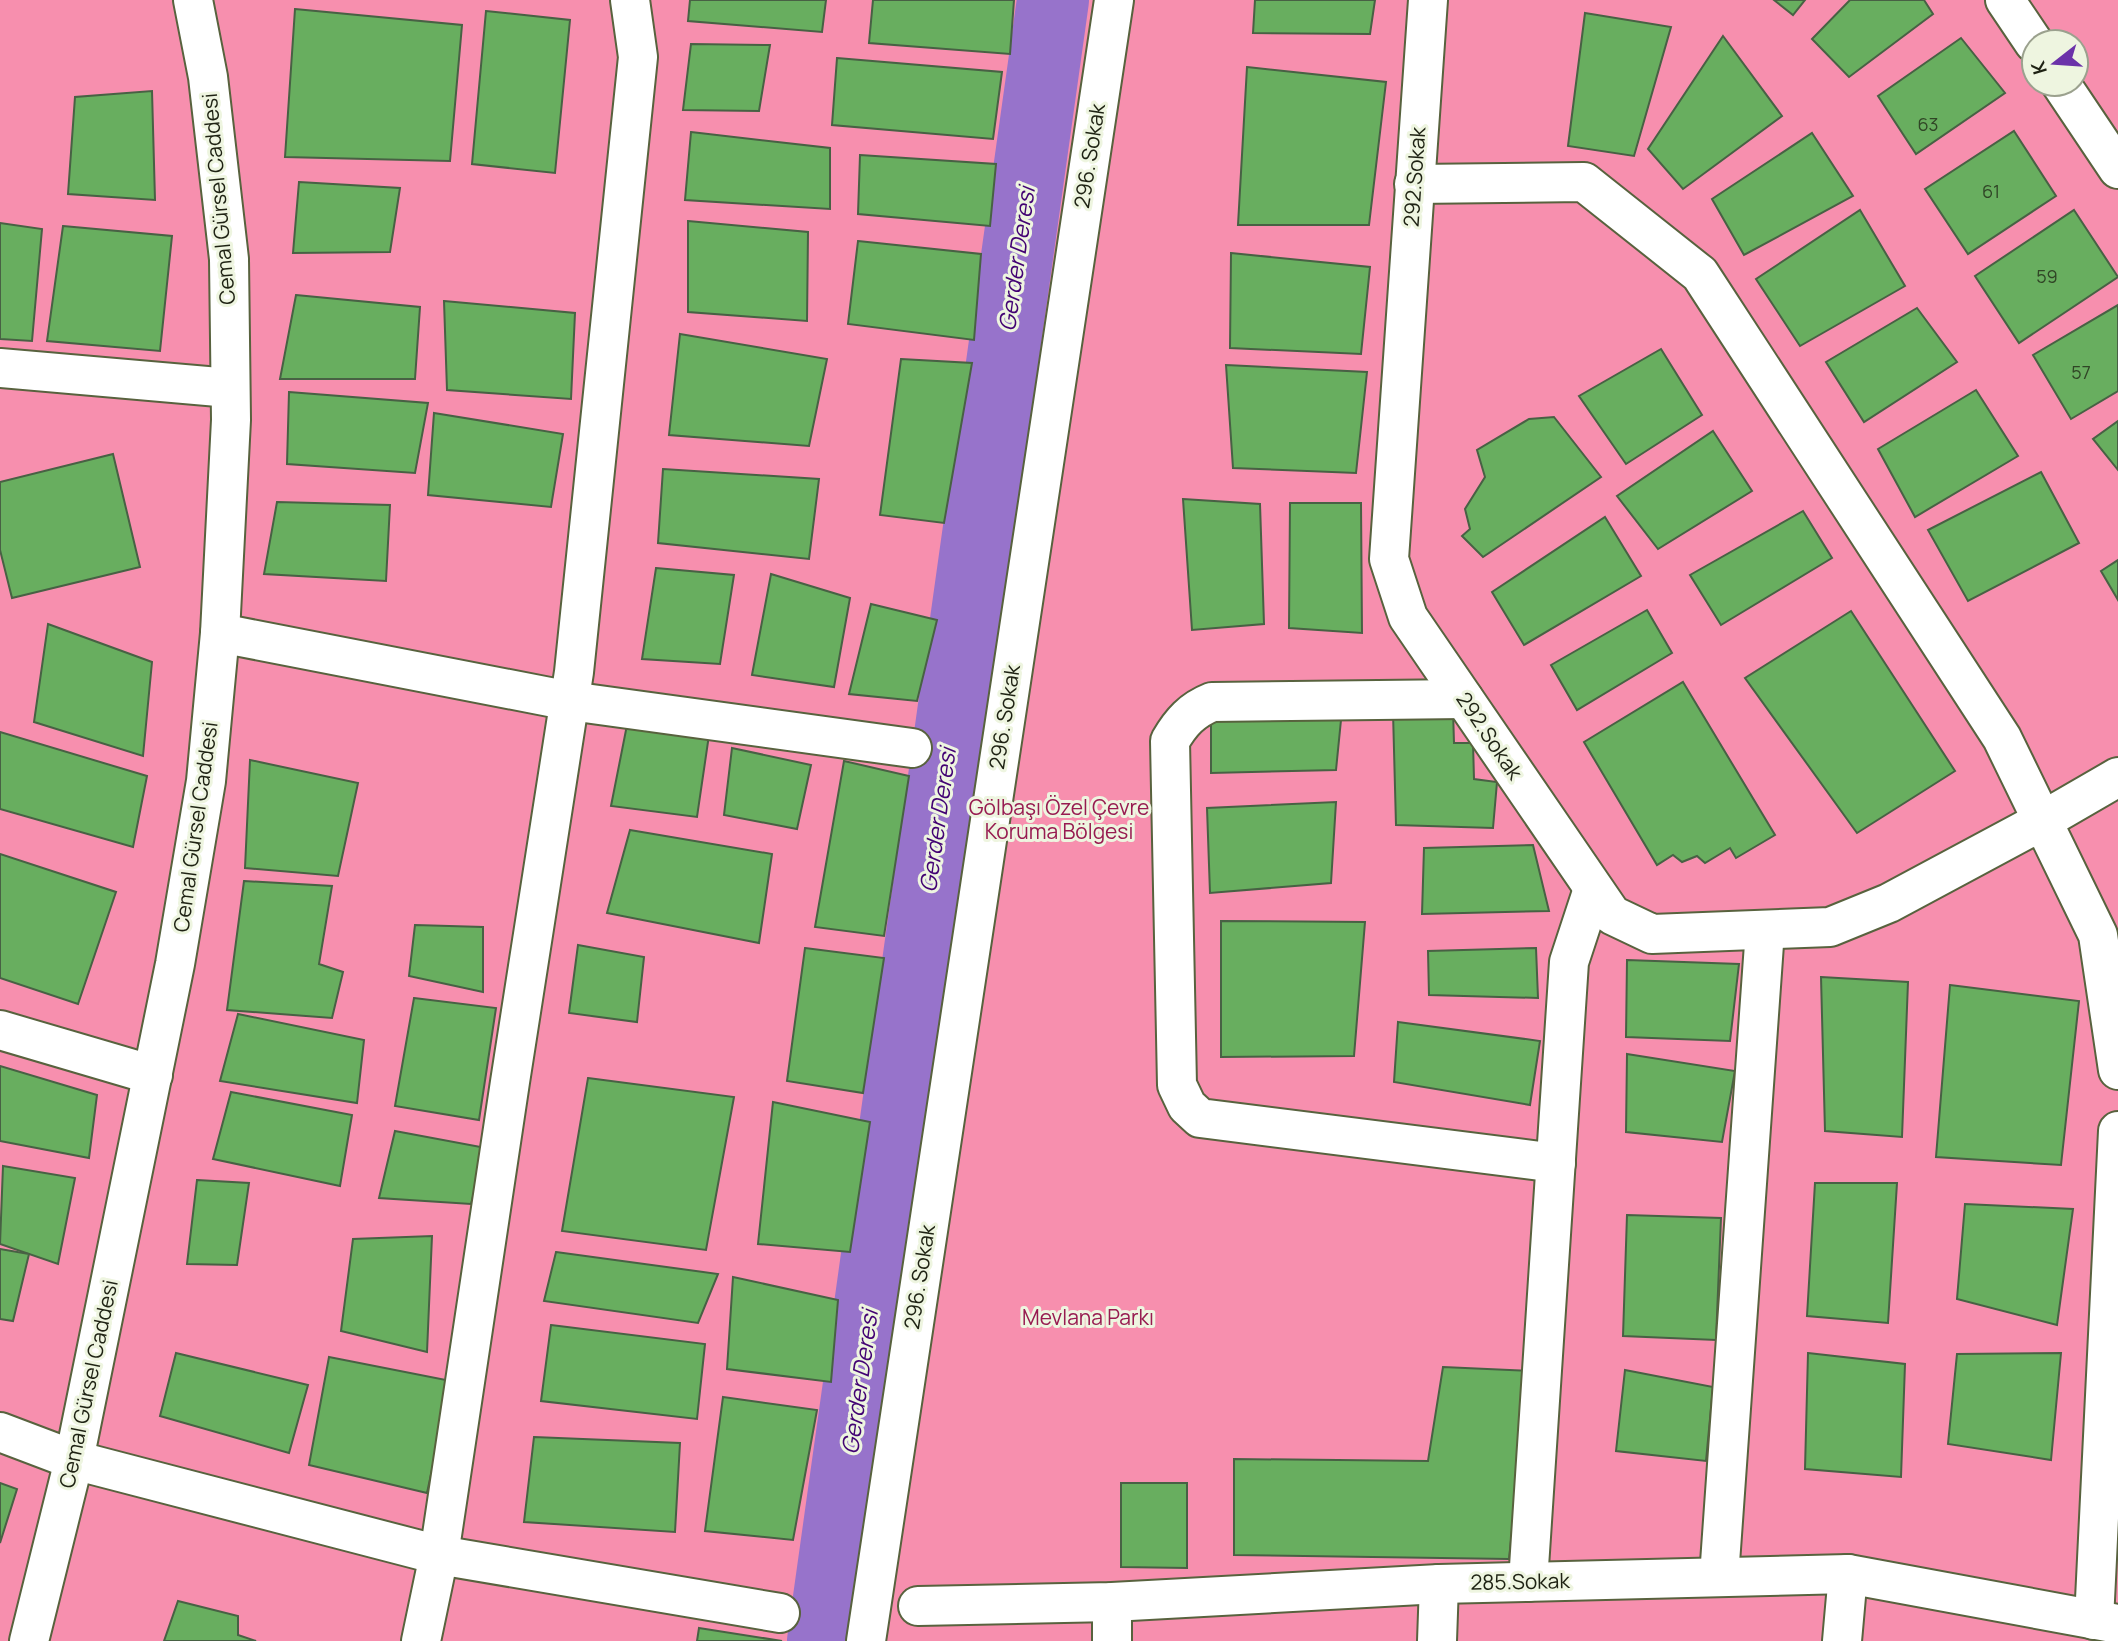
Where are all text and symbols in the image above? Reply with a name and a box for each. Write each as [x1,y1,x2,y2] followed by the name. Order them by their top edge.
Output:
[2020,28,2090,98] north arrow
[2024,58,2053,78] text: K
[195,92,241,306] street label: Cemal Gürsel Caddesi
[1067,101,1111,210] street label: 296. Sokak
[1917,112,1939,136] house number: 63
[1397,125,1432,228] street label: 292.Sokak
[1982,179,2000,203] house number: 61
[990,182,1042,333] water label: Gerder Deresi
[2036,264,2058,288] house number: 59
[2071,360,2091,384] house number: 57
[982,662,1026,771] street label: 296. Sokak
[1450,686,1530,785] street label: 292.Sokak
[166,720,224,934] street label: Cemal Gürsel Caddesi
[911,743,963,894] water label: Gerder Deresi
[969,793,1149,845] park label: Gölbaşı Özel Çevre Koruma Bölgesi
[897,1222,941,1331] street label: 296. Sokak
[52,1277,124,1490] street label: Cemal Gürsel Caddesi
[1022,1303,1154,1331] park label: Mevlana Parkı
[833,1305,885,1456] water label: Gerder Deresi
[1470,1566,1571,1596] street label: 285.Sokak

